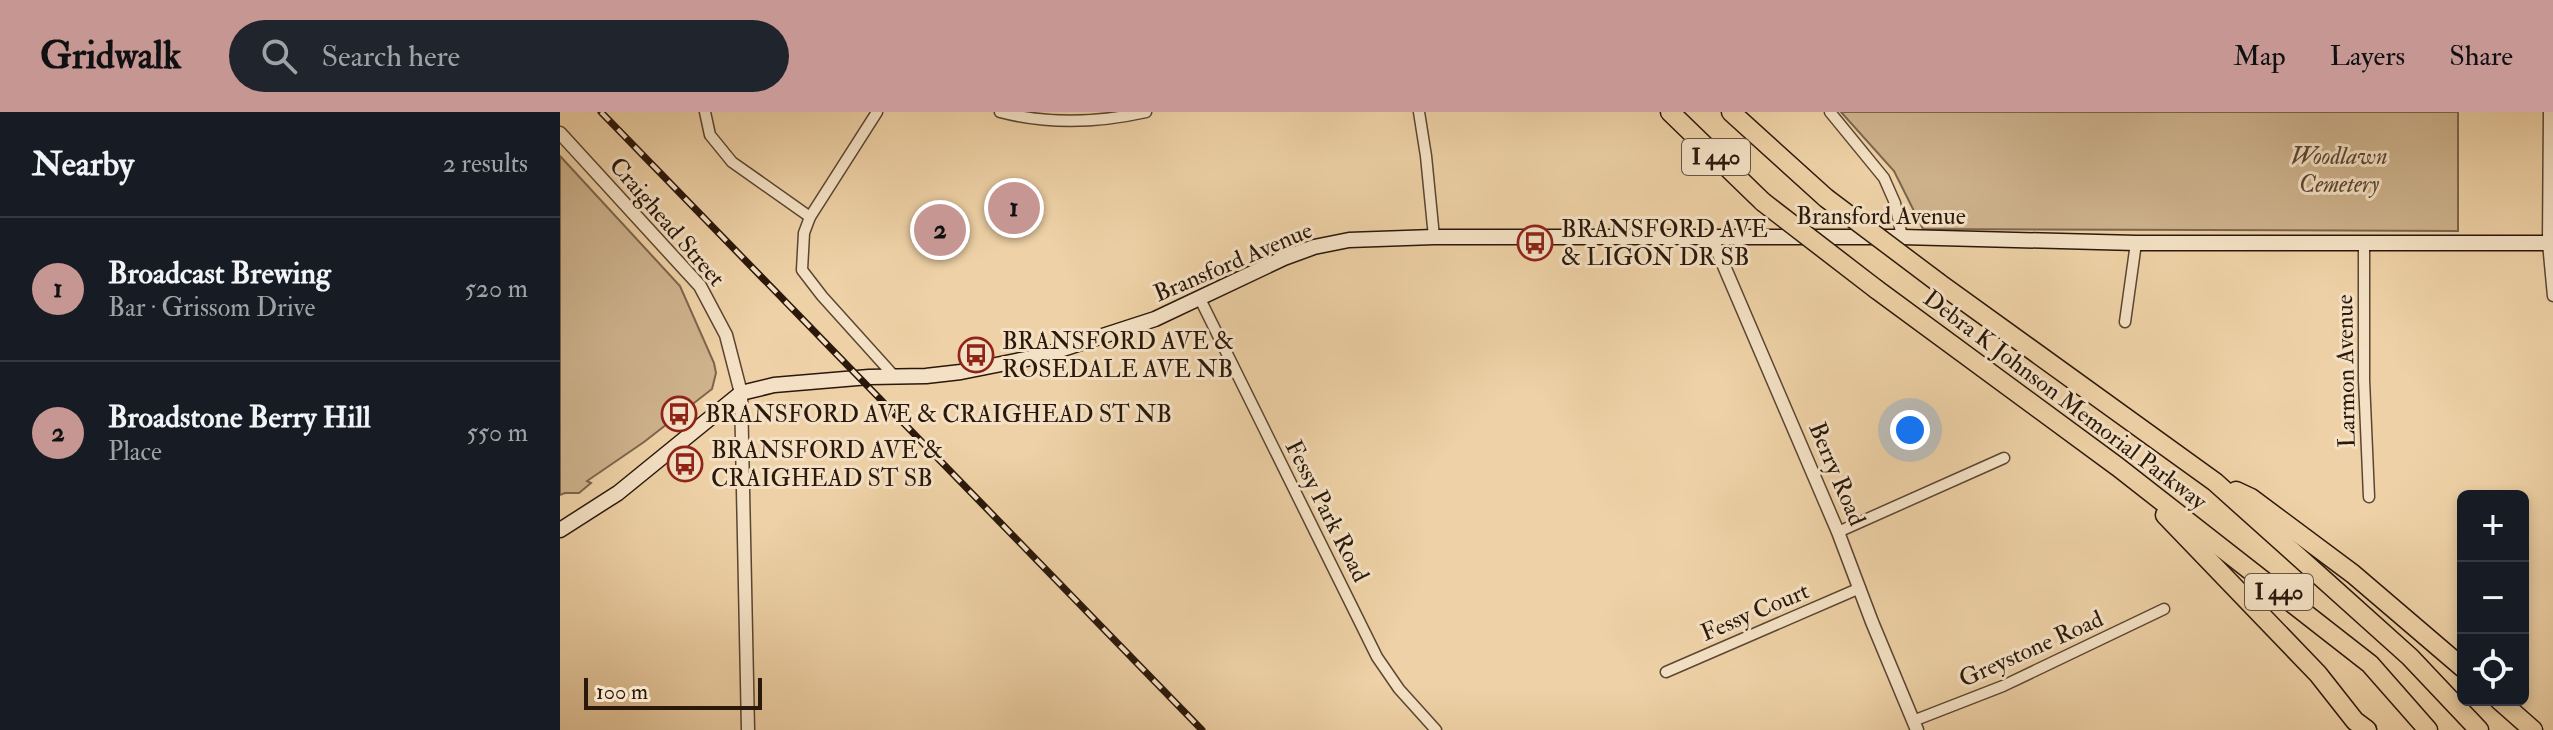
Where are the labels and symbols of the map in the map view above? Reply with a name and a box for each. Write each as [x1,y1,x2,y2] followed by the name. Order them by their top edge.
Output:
[1682,139,1750,175] road number: I 440
[2290,141,2388,200] park label: Woodlawn Cemetery
[602,151,732,293] street label: Craighead Street
[988,178,1040,238] pin: 1
[914,200,966,260] pin: 2
[1796,201,1966,232] street label: Bransford Avenue
[1561,214,1768,273] place label: BRANSFORD AVE & LIGON DR SB
[1149,215,1317,309] street label: Bransford Avenue
[1516,224,1554,262] bus stop icon: BRANSFORD AVE & LIGON DR SB
[1917,283,2213,517] street label: Debra K Johnson Memorial Parkway
[2329,294,2363,448] street label: Larmon Avenue
[1002,326,1234,385] place label: BRANSFORD AVE & ROSEDALE AVE NB
[957,336,995,374] bus stop icon: BRANSFORD AVE & ROSEDALE AVE NB
[660,395,698,433] bus stop icon: BRANSFORD AVE & CRAIGHEAD ST NB
[705,399,1172,430] place label: BRANSFORD AVE & CRAIGHEAD ST NB
[1890,410,1930,450] your location
[1801,418,1873,531] street label: Berry Road
[711,435,943,494] place label: BRANSFORD AVE & CRAIGHEAD ST SB
[1278,435,1376,587] street label: Fessy Park Road
[666,445,704,483] bus stop icon: BRANSFORD AVE & CRAIGHEAD ST SB
[2245,574,2313,610] road number: I 440
[1696,575,1814,649] street label: Fessy Court
[1954,603,2108,695] street label: Greystone Road
[584,674,762,710] scale bar

